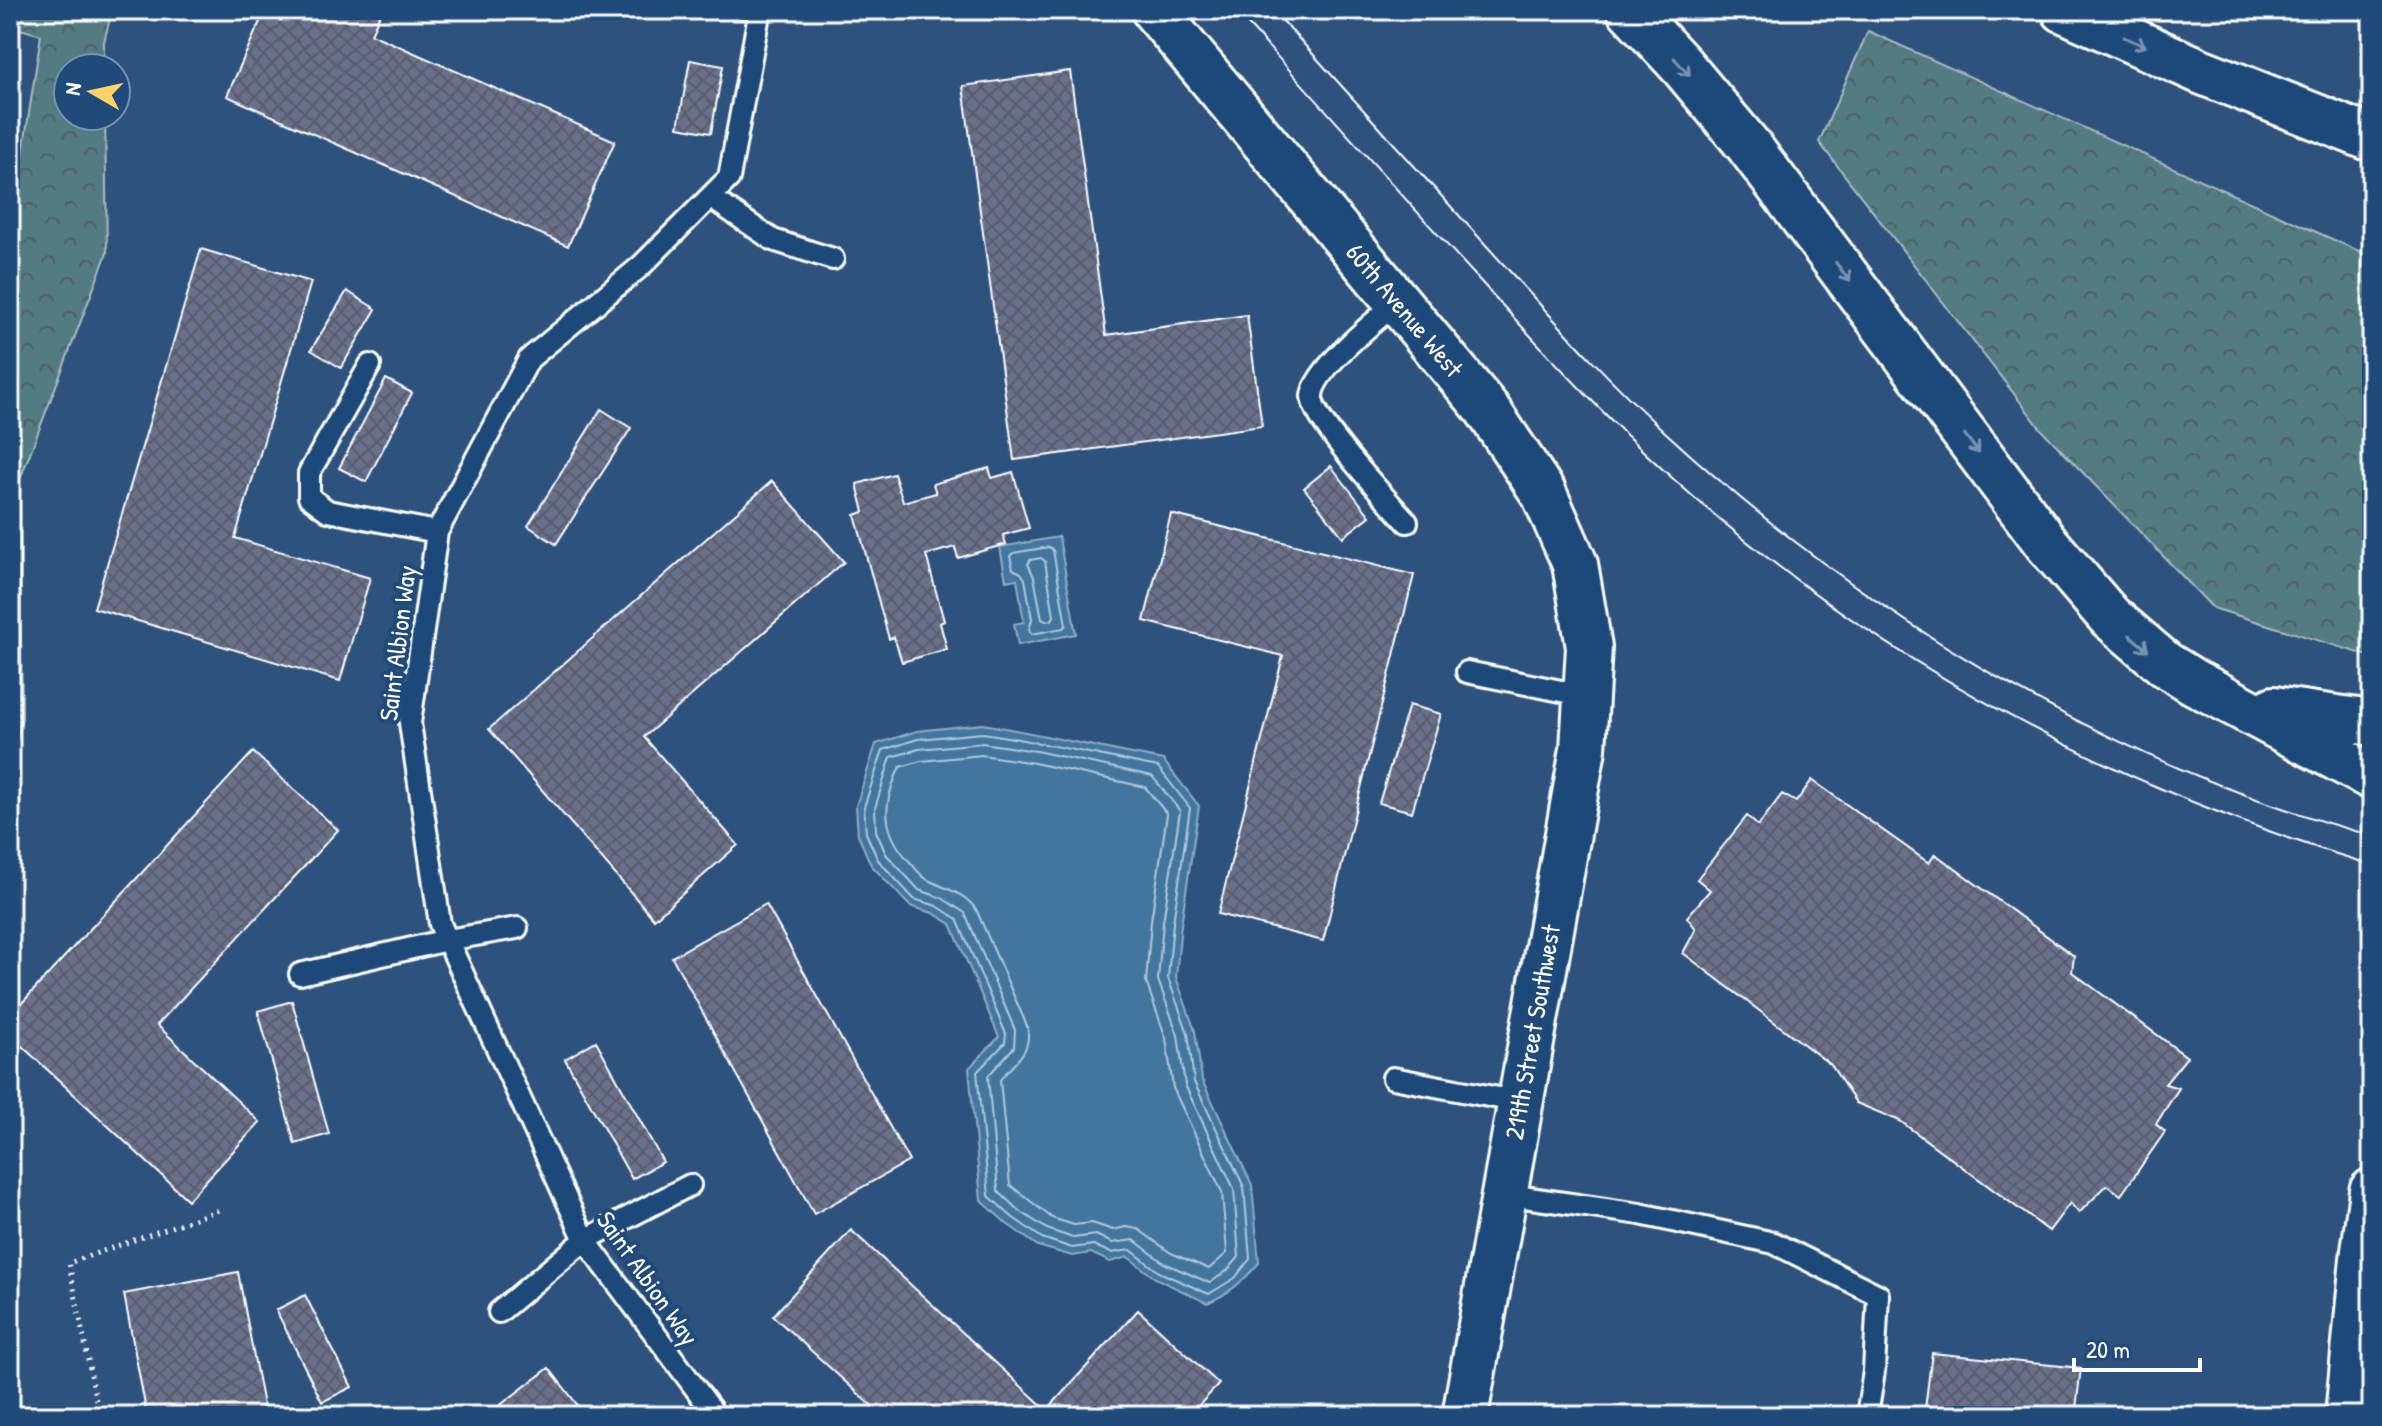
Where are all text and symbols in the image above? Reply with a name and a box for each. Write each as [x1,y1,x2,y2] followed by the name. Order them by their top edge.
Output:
[2123,35,2147,50] one-way arrow
[52,52,132,132] north arrow
[1673,57,1691,77] one-way arrow
[57,80,88,97] text: N
[1339,236,1472,385] street label: 60th Avenue West
[1835,260,1852,282] one-way arrow
[1964,433,1981,454] one-way arrow
[370,563,424,723] street label: Saint Albion Way
[2128,634,2148,652] one-way arrow
[1496,921,1568,1142] street label: 219th Street Southwest
[589,1204,707,1352] street label: Saint Albion Way
[2074,1322,2200,1372] scale bar
[2086,1333,2130,1365] text: 20 m

